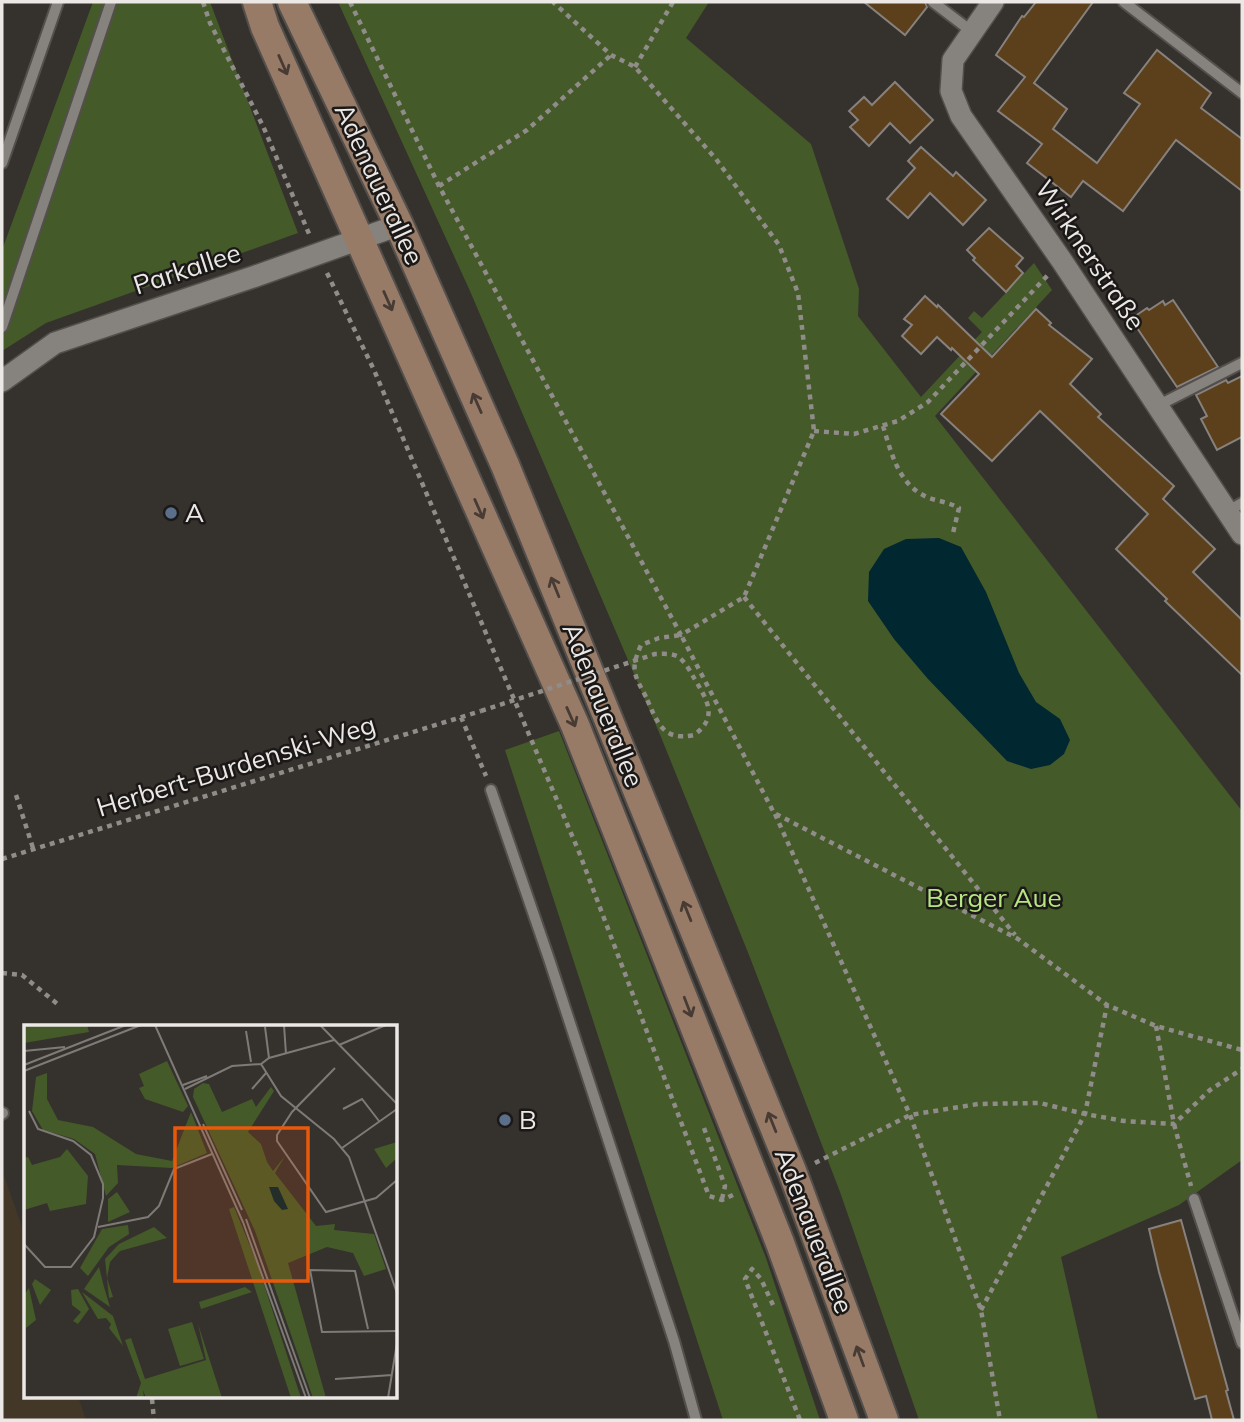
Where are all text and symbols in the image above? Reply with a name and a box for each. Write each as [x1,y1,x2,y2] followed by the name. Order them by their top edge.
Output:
[277,54,290,75] one-way arrow
[328,98,431,270] street label: Adenauerallee
[1028,173,1153,336] street label: Wirknerstraße
[129,236,245,301] street label: Parkallee
[382,289,395,311] one-way arrow
[470,392,483,414] one-way arrow
[185,496,204,529] place label: A
[473,498,486,519] one-way arrow
[163,505,179,521] marker: A
[547,576,560,598] one-way arrow
[556,618,651,792] street label: Adenauerallee
[565,706,578,727] one-way arrow
[92,707,379,824] street label: Herbert-Burdenski-Weg
[926,881,1062,914] park label: Berger Aue
[679,900,692,922] one-way arrow
[682,996,695,1018] one-way arrow
[24,1025,397,1398] inset map
[519,1103,537,1136] place label: B
[765,1111,778,1133] one-way arrow
[497,1112,513,1128] marker: B
[768,1144,861,1318] street label: Adenauerallee
[853,1346,866,1368] one-way arrow

